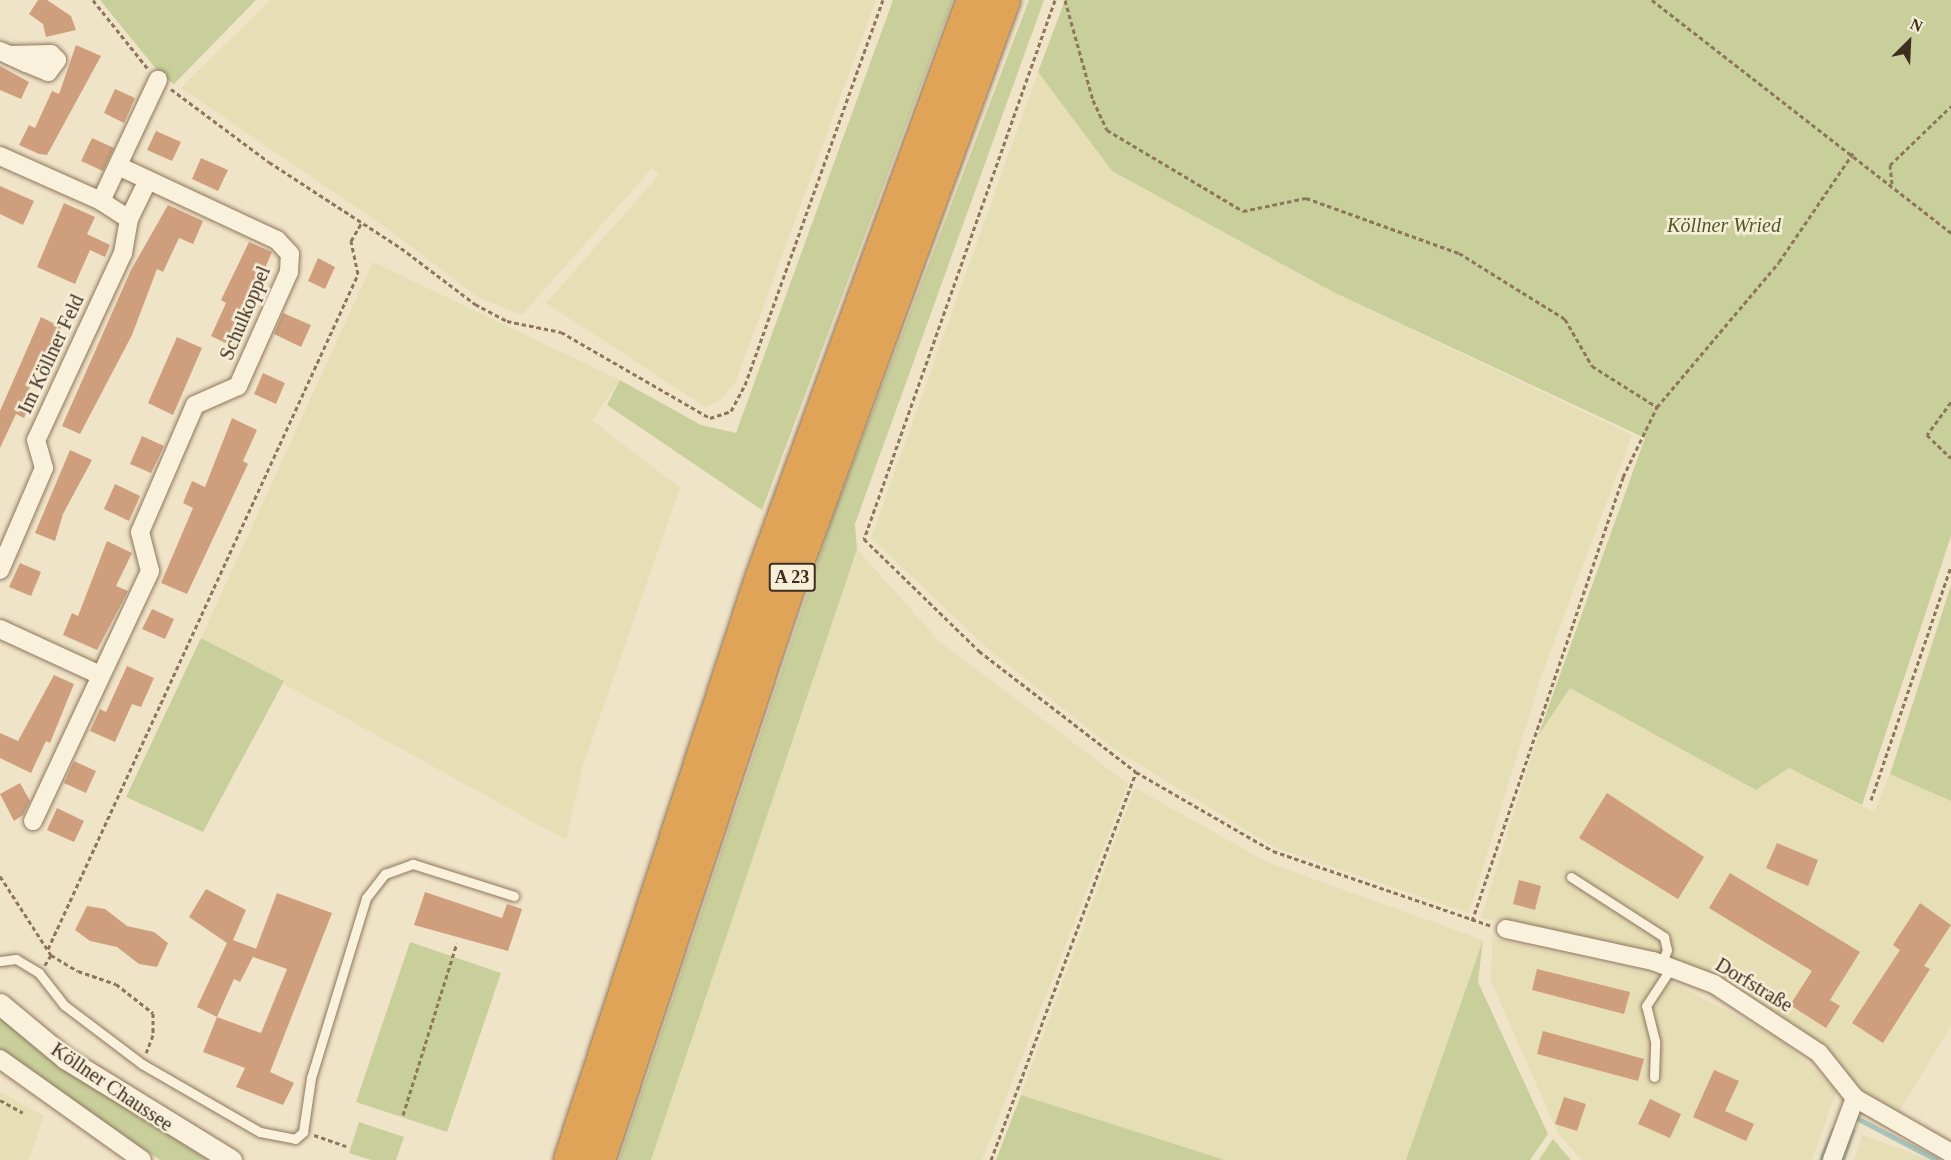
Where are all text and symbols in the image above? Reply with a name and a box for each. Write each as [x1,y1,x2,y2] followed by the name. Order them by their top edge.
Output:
[1879,12,1939,72] north arrow
[1908,15,1925,35] text: N
[1667,213,1781,237] park label: Köllner Wried
[214,262,276,364] street label: Schulkoppel
[13,291,89,417] street label: Im Köllner Feld
[768,562,816,592] road number: A 23
[1711,953,1797,1017] street label: Dorfstraße
[47,1037,177,1137] street label: Köllner Chaussee

